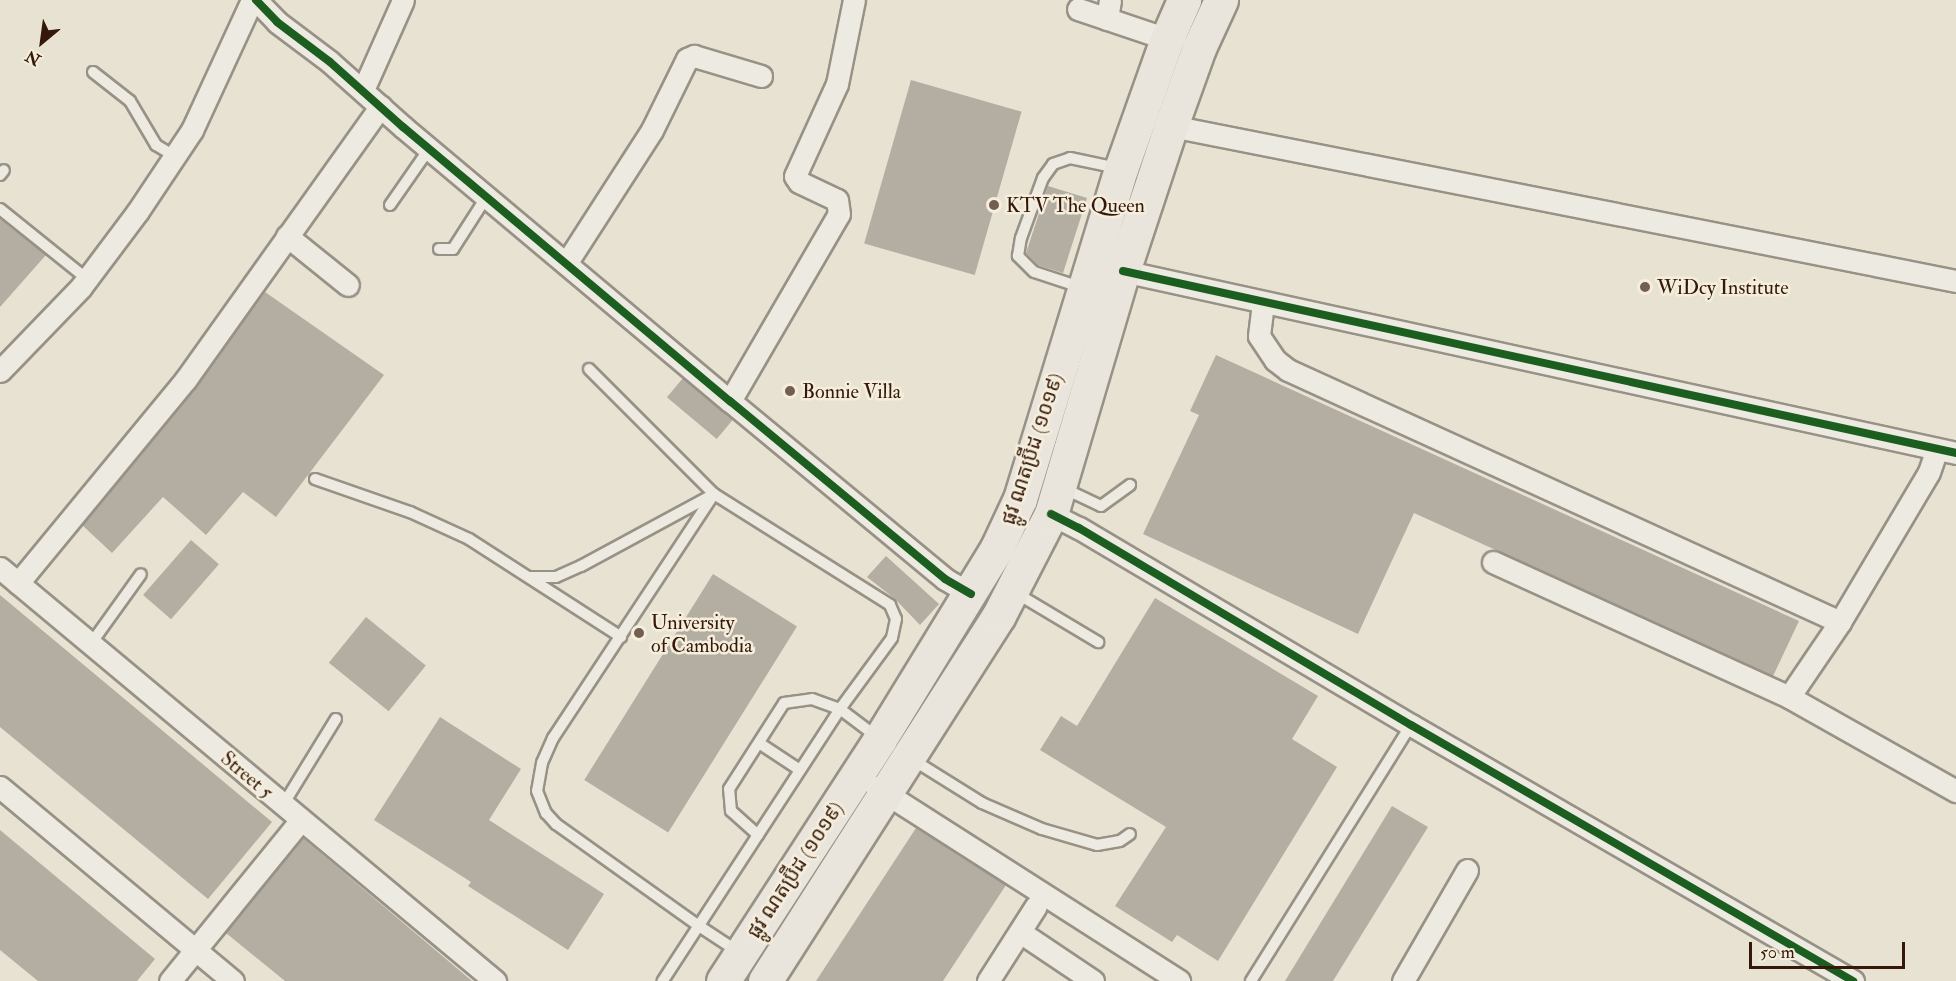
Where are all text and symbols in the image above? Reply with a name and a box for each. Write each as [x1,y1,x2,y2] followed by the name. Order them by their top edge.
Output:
[12,12,72,72] north arrow
[22,46,44,70] text: N
[1006,193,1145,217] place label: KTV The Queen
[987,198,1001,212] marker: KTV The Queen
[1657,275,1789,299] place label: WiDcy Institute
[1638,280,1652,294] marker: WiDcy Institute
[996,370,1068,528] street label: ផ្លូវ ណតប្រ៊ីដ (១០១៩)
[802,379,901,403] place label: Bonnie Villa
[783,384,797,398] marker: Bonnie Villa
[651,610,752,657] place label: University of Cambodia
[632,626,646,640] marker: University of Cambodia
[216,746,278,804] street label: Street 5
[742,797,848,943] street label: ផ្លូវ ណតប្រ៊ីដ (១០១៩)
[1752,930,1908,968] scale bar
[1760,941,1795,964] text: 50 m

